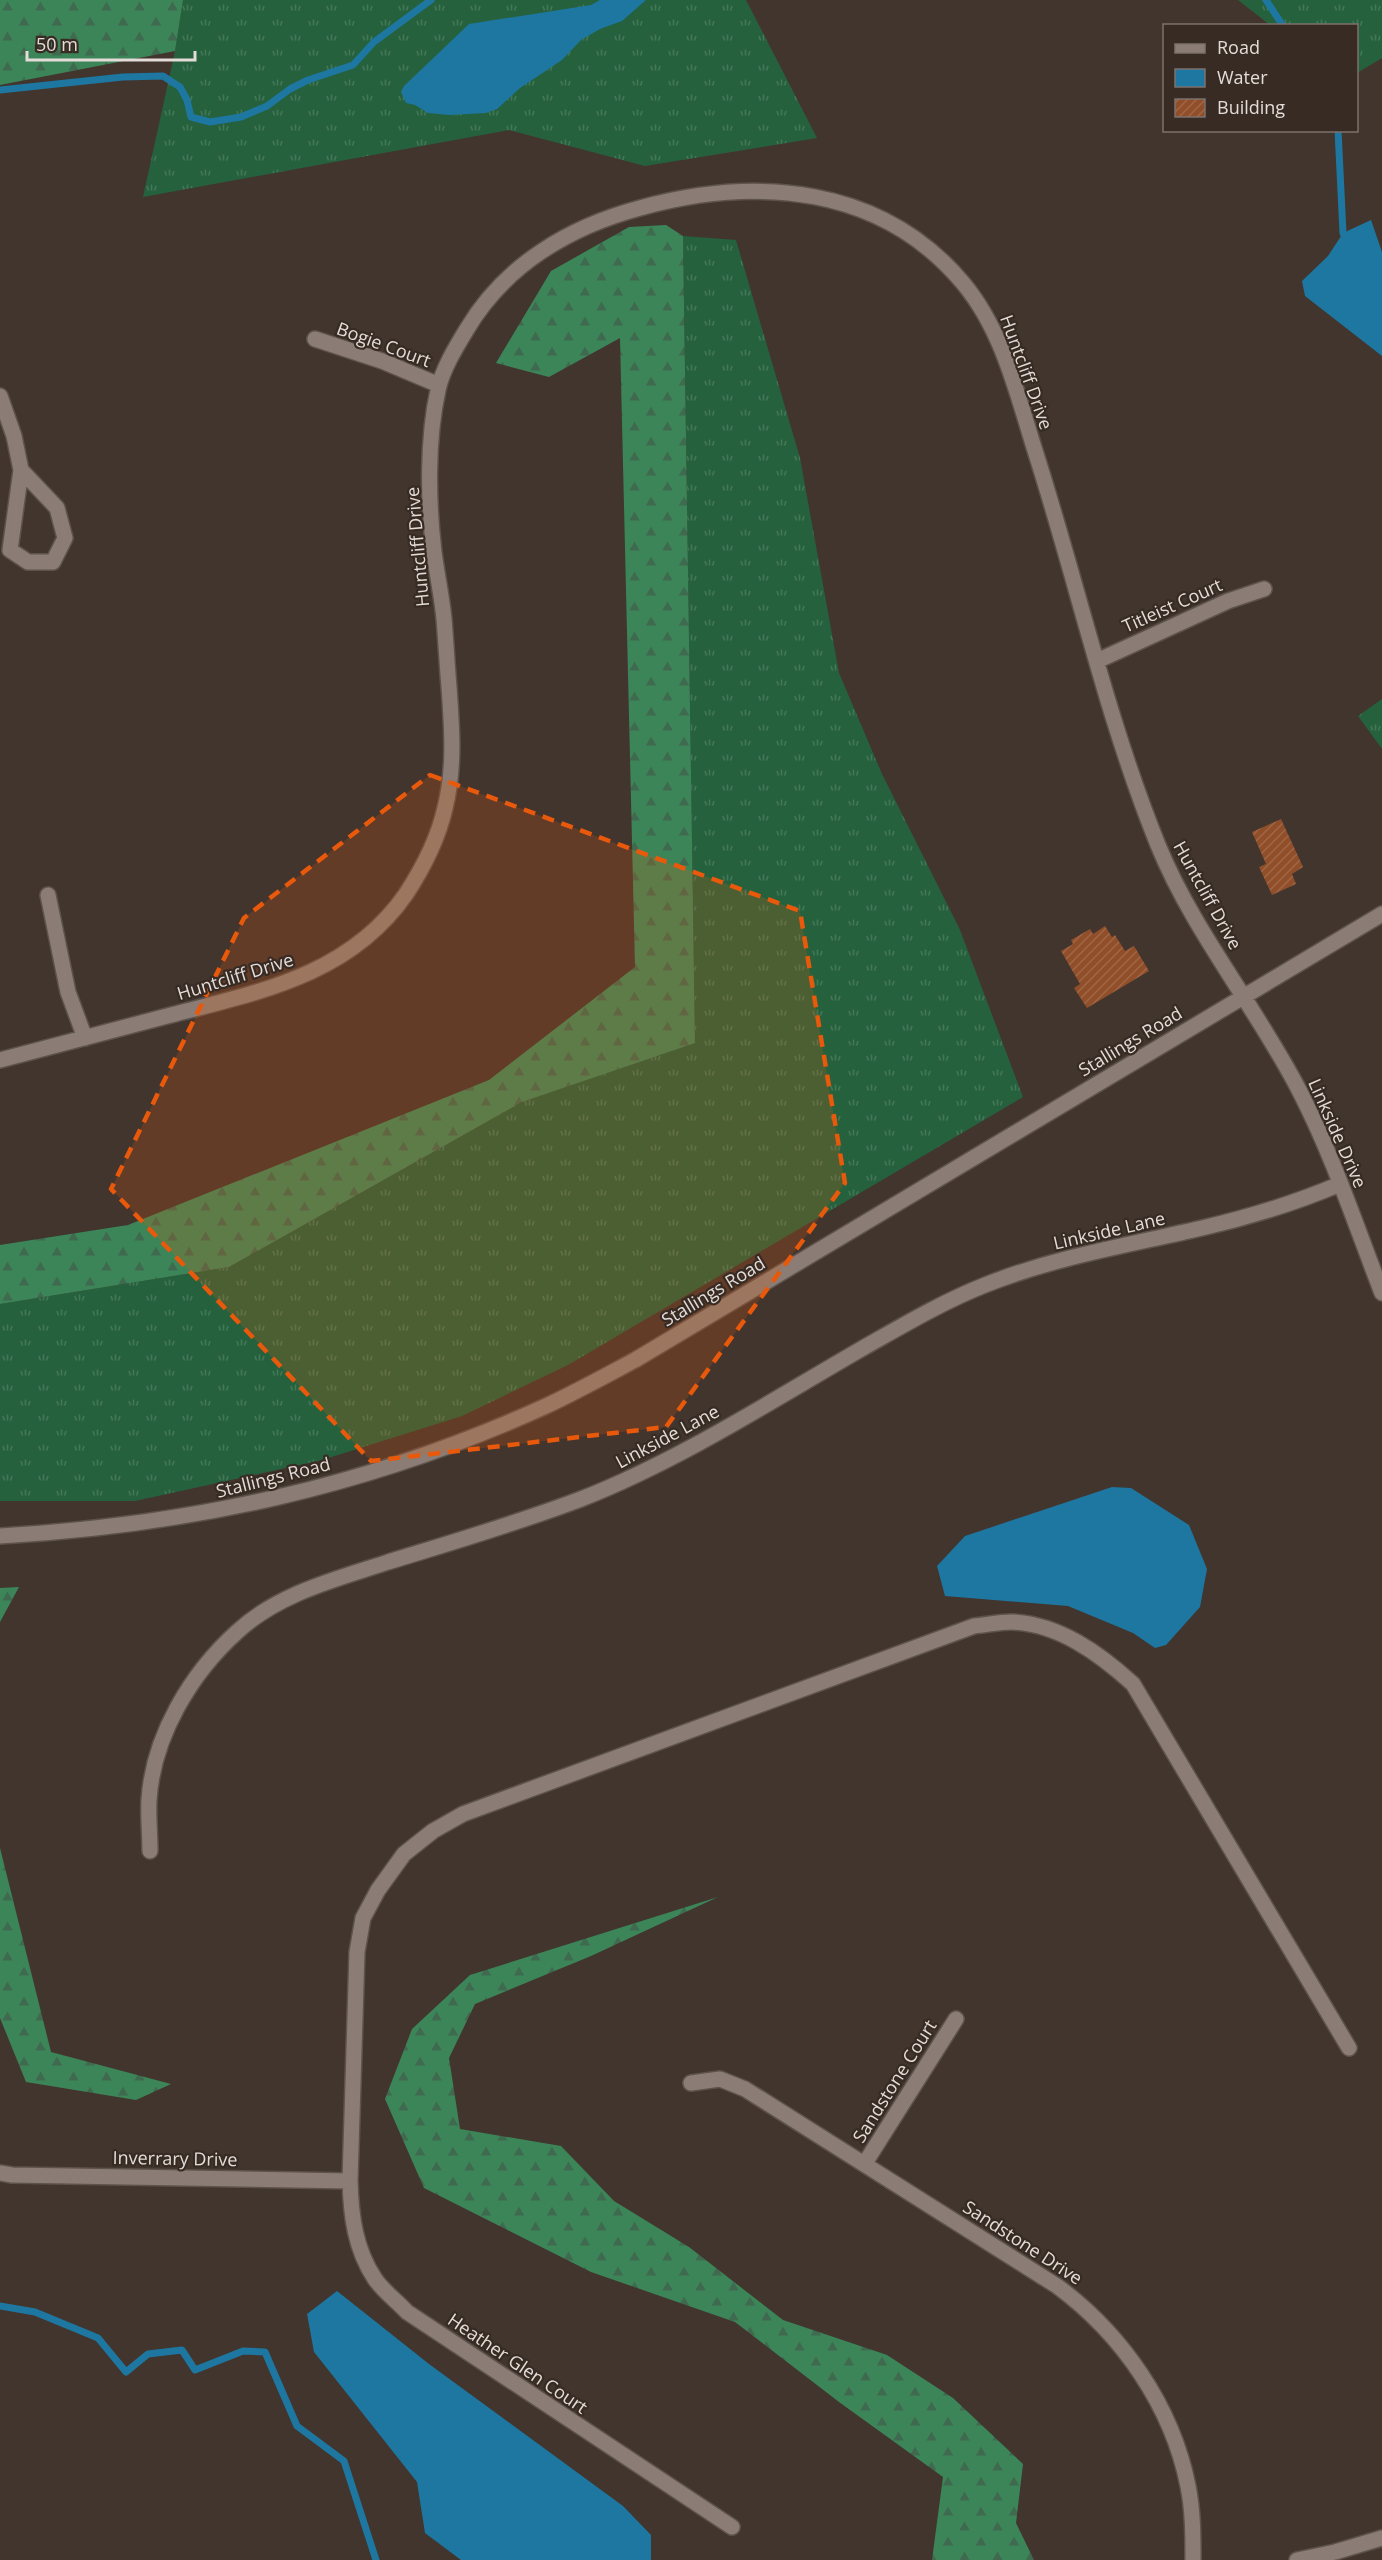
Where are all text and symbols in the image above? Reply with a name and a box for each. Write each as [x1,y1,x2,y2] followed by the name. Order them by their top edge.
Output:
[27,24,195,62] scale bar
[1163,24,1358,132] legend
[36,32,78,56] text: 50 m
[1217,35,1260,59] text: Road
[1217,65,1268,89] text: Water
[1217,95,1285,119] text: Building
[995,311,1059,433] street label: Huntcliff Drive
[334,316,434,372] street label: Bogie Court
[400,486,434,608] street label: Huntcliff Drive
[1118,572,1226,638] street label: Titleist Court
[1168,837,1248,953] street label: Huntcliff Drive
[174,947,296,1005] street label: Huntcliff Drive
[1074,1001,1186,1081] street label: Stallings Road
[1303,1074,1373,1192] street label: Linkside Drive
[1051,1205,1167,1255] street label: Linkside Lane
[657,1251,769,1331] street label: Stallings Road
[611,1399,723,1473] street label: Linkside Lane
[213,1451,333,1503] street label: Stallings Road
[847,2015,941,2147] street label: Sandstone Court
[112,2145,238,2171] street label: Inverrary Drive
[959,2194,1087,2290] street label: Sandstone Drive
[444,2307,592,2419] street label: Heather Glen Court

